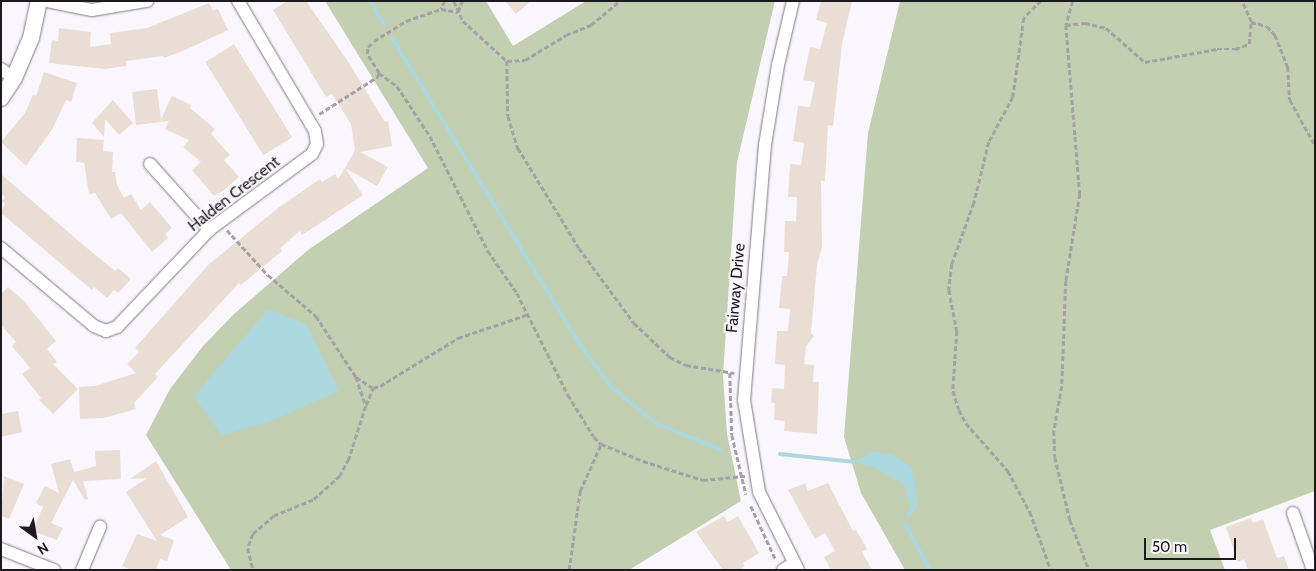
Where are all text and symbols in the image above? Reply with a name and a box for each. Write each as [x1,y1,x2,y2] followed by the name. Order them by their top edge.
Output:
[184,152,284,236] street label: Halden Crescent
[723,242,749,334] street label: Fairway Drive
[10,511,60,561] north arrow
[1146,528,1238,560] scale bar
[34,538,52,559] text: N
[1152,538,1187,556] text: 50 m

